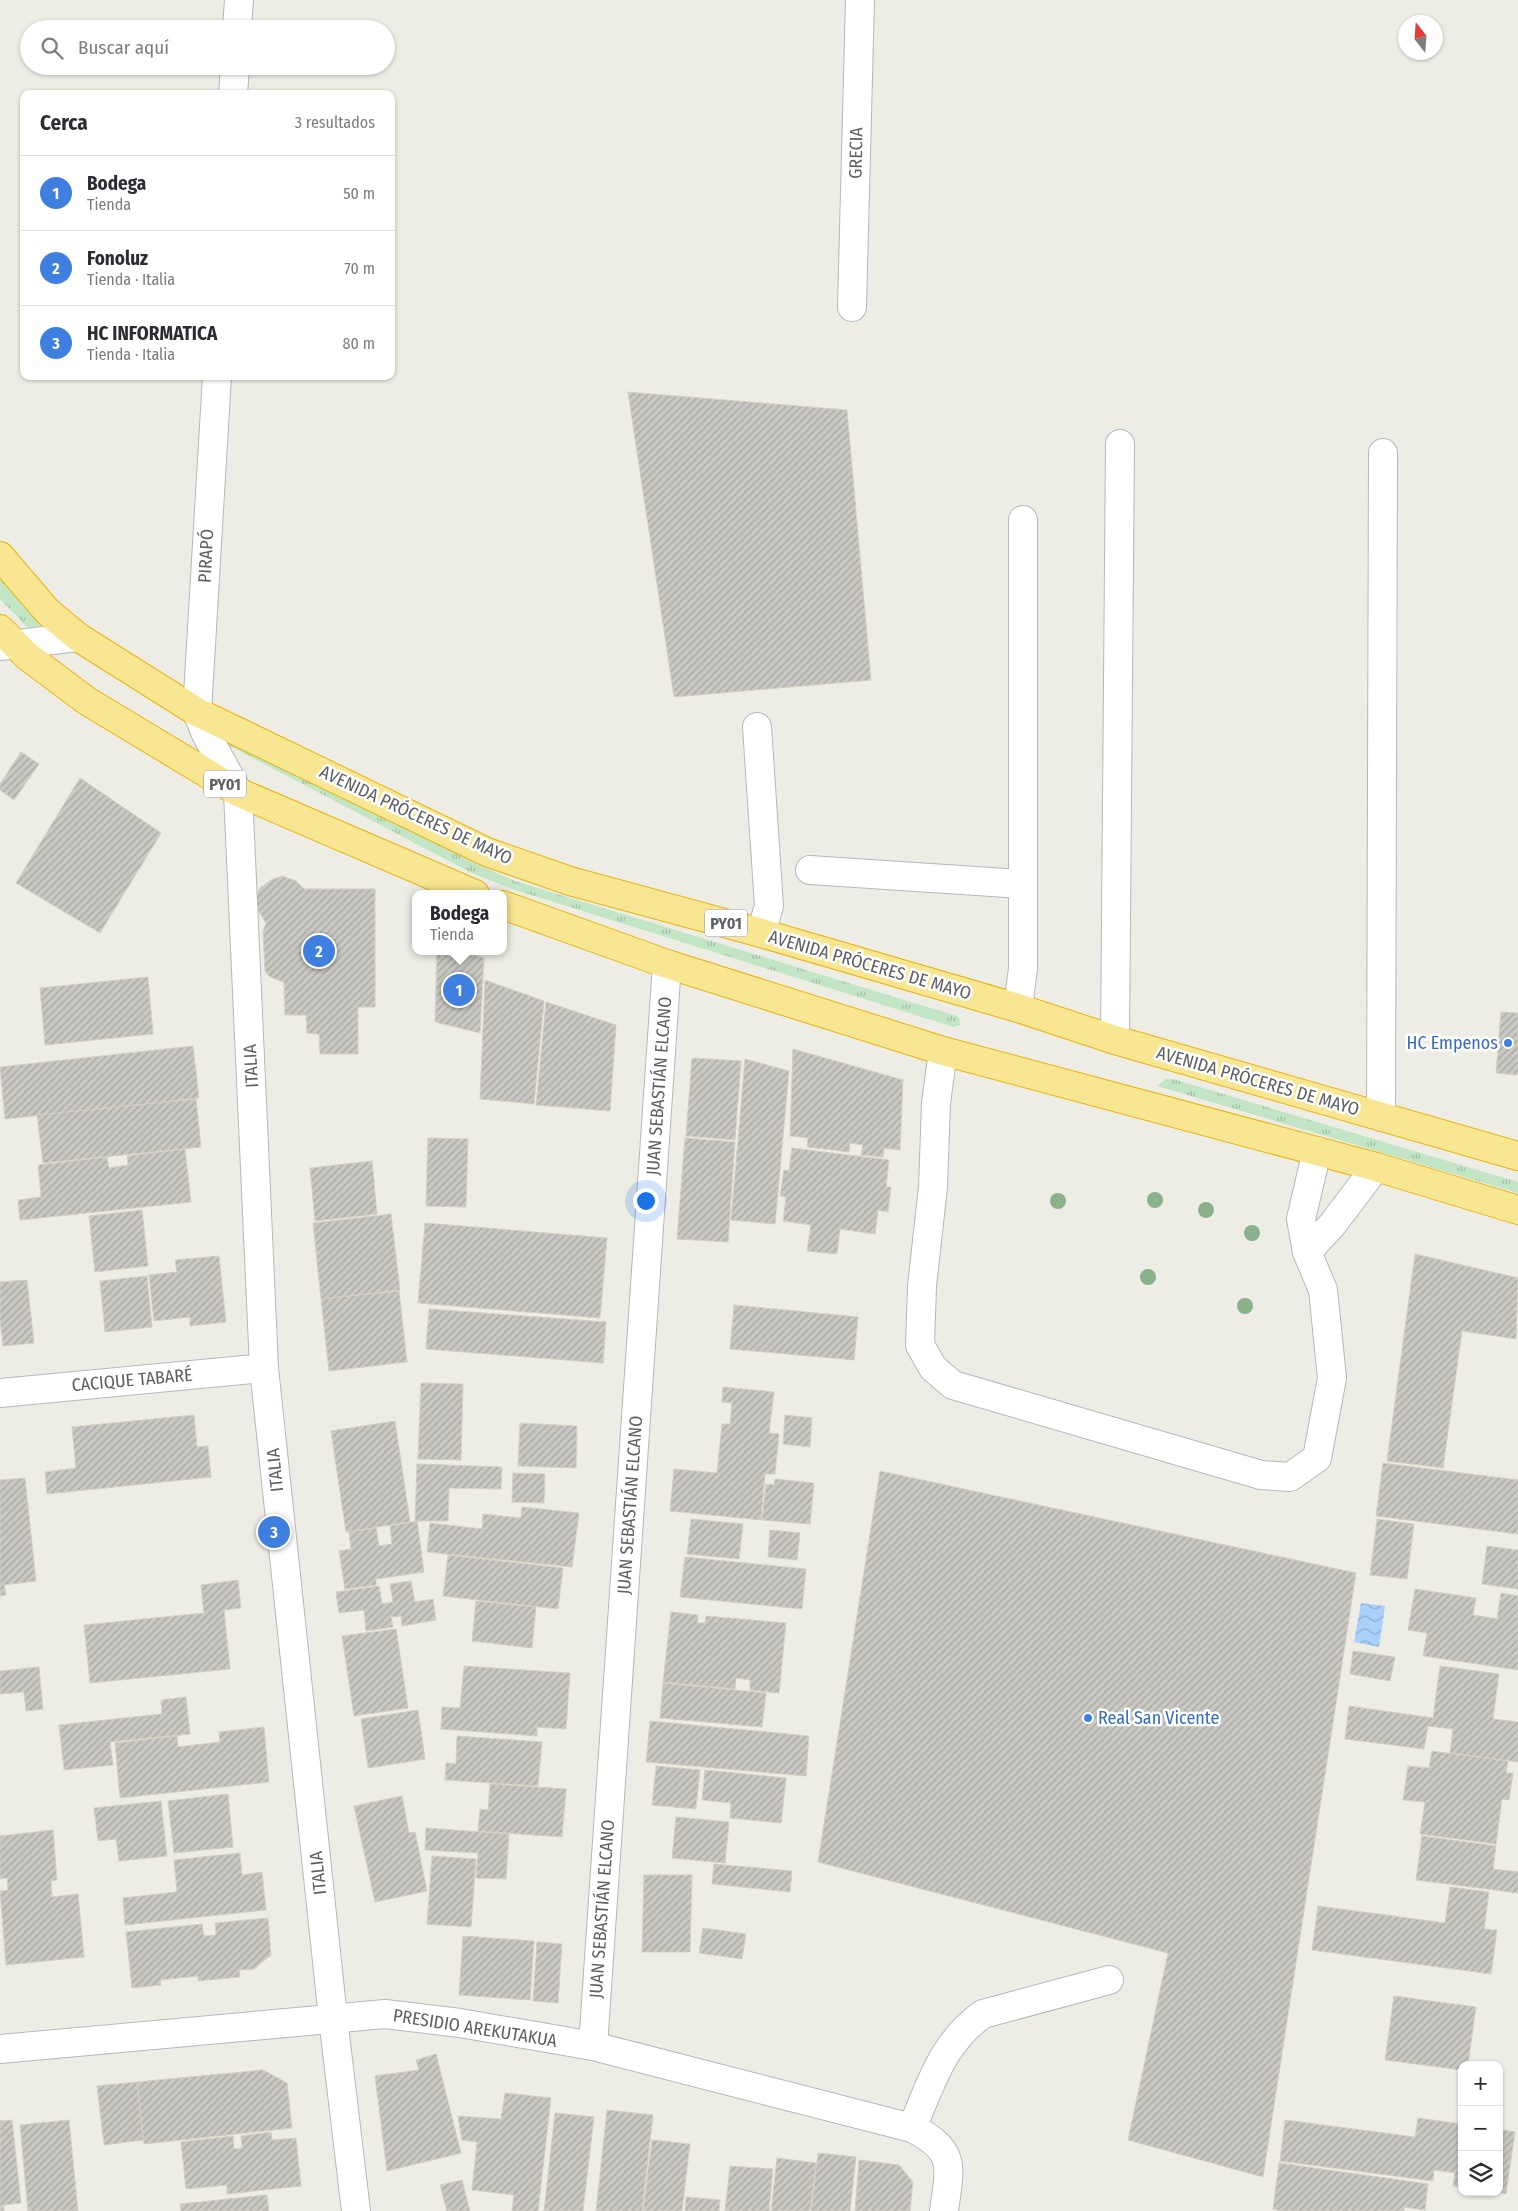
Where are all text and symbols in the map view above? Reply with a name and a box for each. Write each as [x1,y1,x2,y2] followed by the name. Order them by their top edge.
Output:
[1398,15,1443,60] north arrow
[20,20,395,75] search box
[38,34,66,62] icon: search
[78,36,169,59] text: Buscar aquí
[40,110,88,136] text: Cerca
[295,113,375,132] text: 3 resultados
[845,126,867,179] street label: GRECIA
[87,172,146,195] text: Bodega
[53,184,59,203] text: 1
[343,184,375,203] text: 50 m
[87,195,131,214] text: Tienda
[87,247,148,270] text: Fonoluz
[52,259,60,278] text: 2
[344,259,375,278] text: 70 m
[87,270,175,289] text: Tienda · Italia
[87,322,217,345] text: HC INFORMATICA
[52,334,60,353] text: 3
[343,334,375,353] text: 80 m
[87,345,175,364] text: Tienda · Italia
[194,528,218,584] street label: PIRAPÓ
[316,761,516,869] street label: AVENIDA PRÓCERES DE MAYO
[204,771,246,798] road number: PY01
[412,890,507,955] popup
[430,902,489,925] text: Bodega
[705,910,747,936] road number: PY01
[430,925,474,944] text: Tienda
[766,926,974,1004] street label: AVENIDA PRÓCERES DE MAYO
[303,932,335,970] pin: 2
[443,971,475,1009] pin: 1
[641,996,676,1176] street label: JUAN SEBASTIÁN ELCANO
[1407,1032,1498,1054] place label: HC Empenos
[1502,1037,1514,1049] marker: HC Empenos
[1154,1042,1362,1120] street label: AVENIDA PRÓCERES DE MAYO
[239,1043,263,1088] street label: ITALIA
[633,1188,659,1214] your location
[71,1363,193,1396] street label: CACIQUE TABARÉ
[612,1415,647,1595] street label: JUAN SEBASTIÁN ELCANO
[262,1447,288,1493] street label: ITALIA
[258,1513,290,1551] pin: 3
[1098,1707,1219,1729] place label: Real San Vicente
[1082,1712,1094,1724] marker: Real San Vicente
[584,1819,619,1999] street label: JUAN SEBASTIÁN ELCANO
[305,1850,331,1896] street label: ITALIA
[391,2004,559,2052] street label: PRESIDIO AREKUTAKUA
[1458,2061,1503,2196] map controls
[1458,2061,1503,2106] button: +
[1458,2106,1503,2151] button: −
[1458,2151,1503,2196] button: layers

